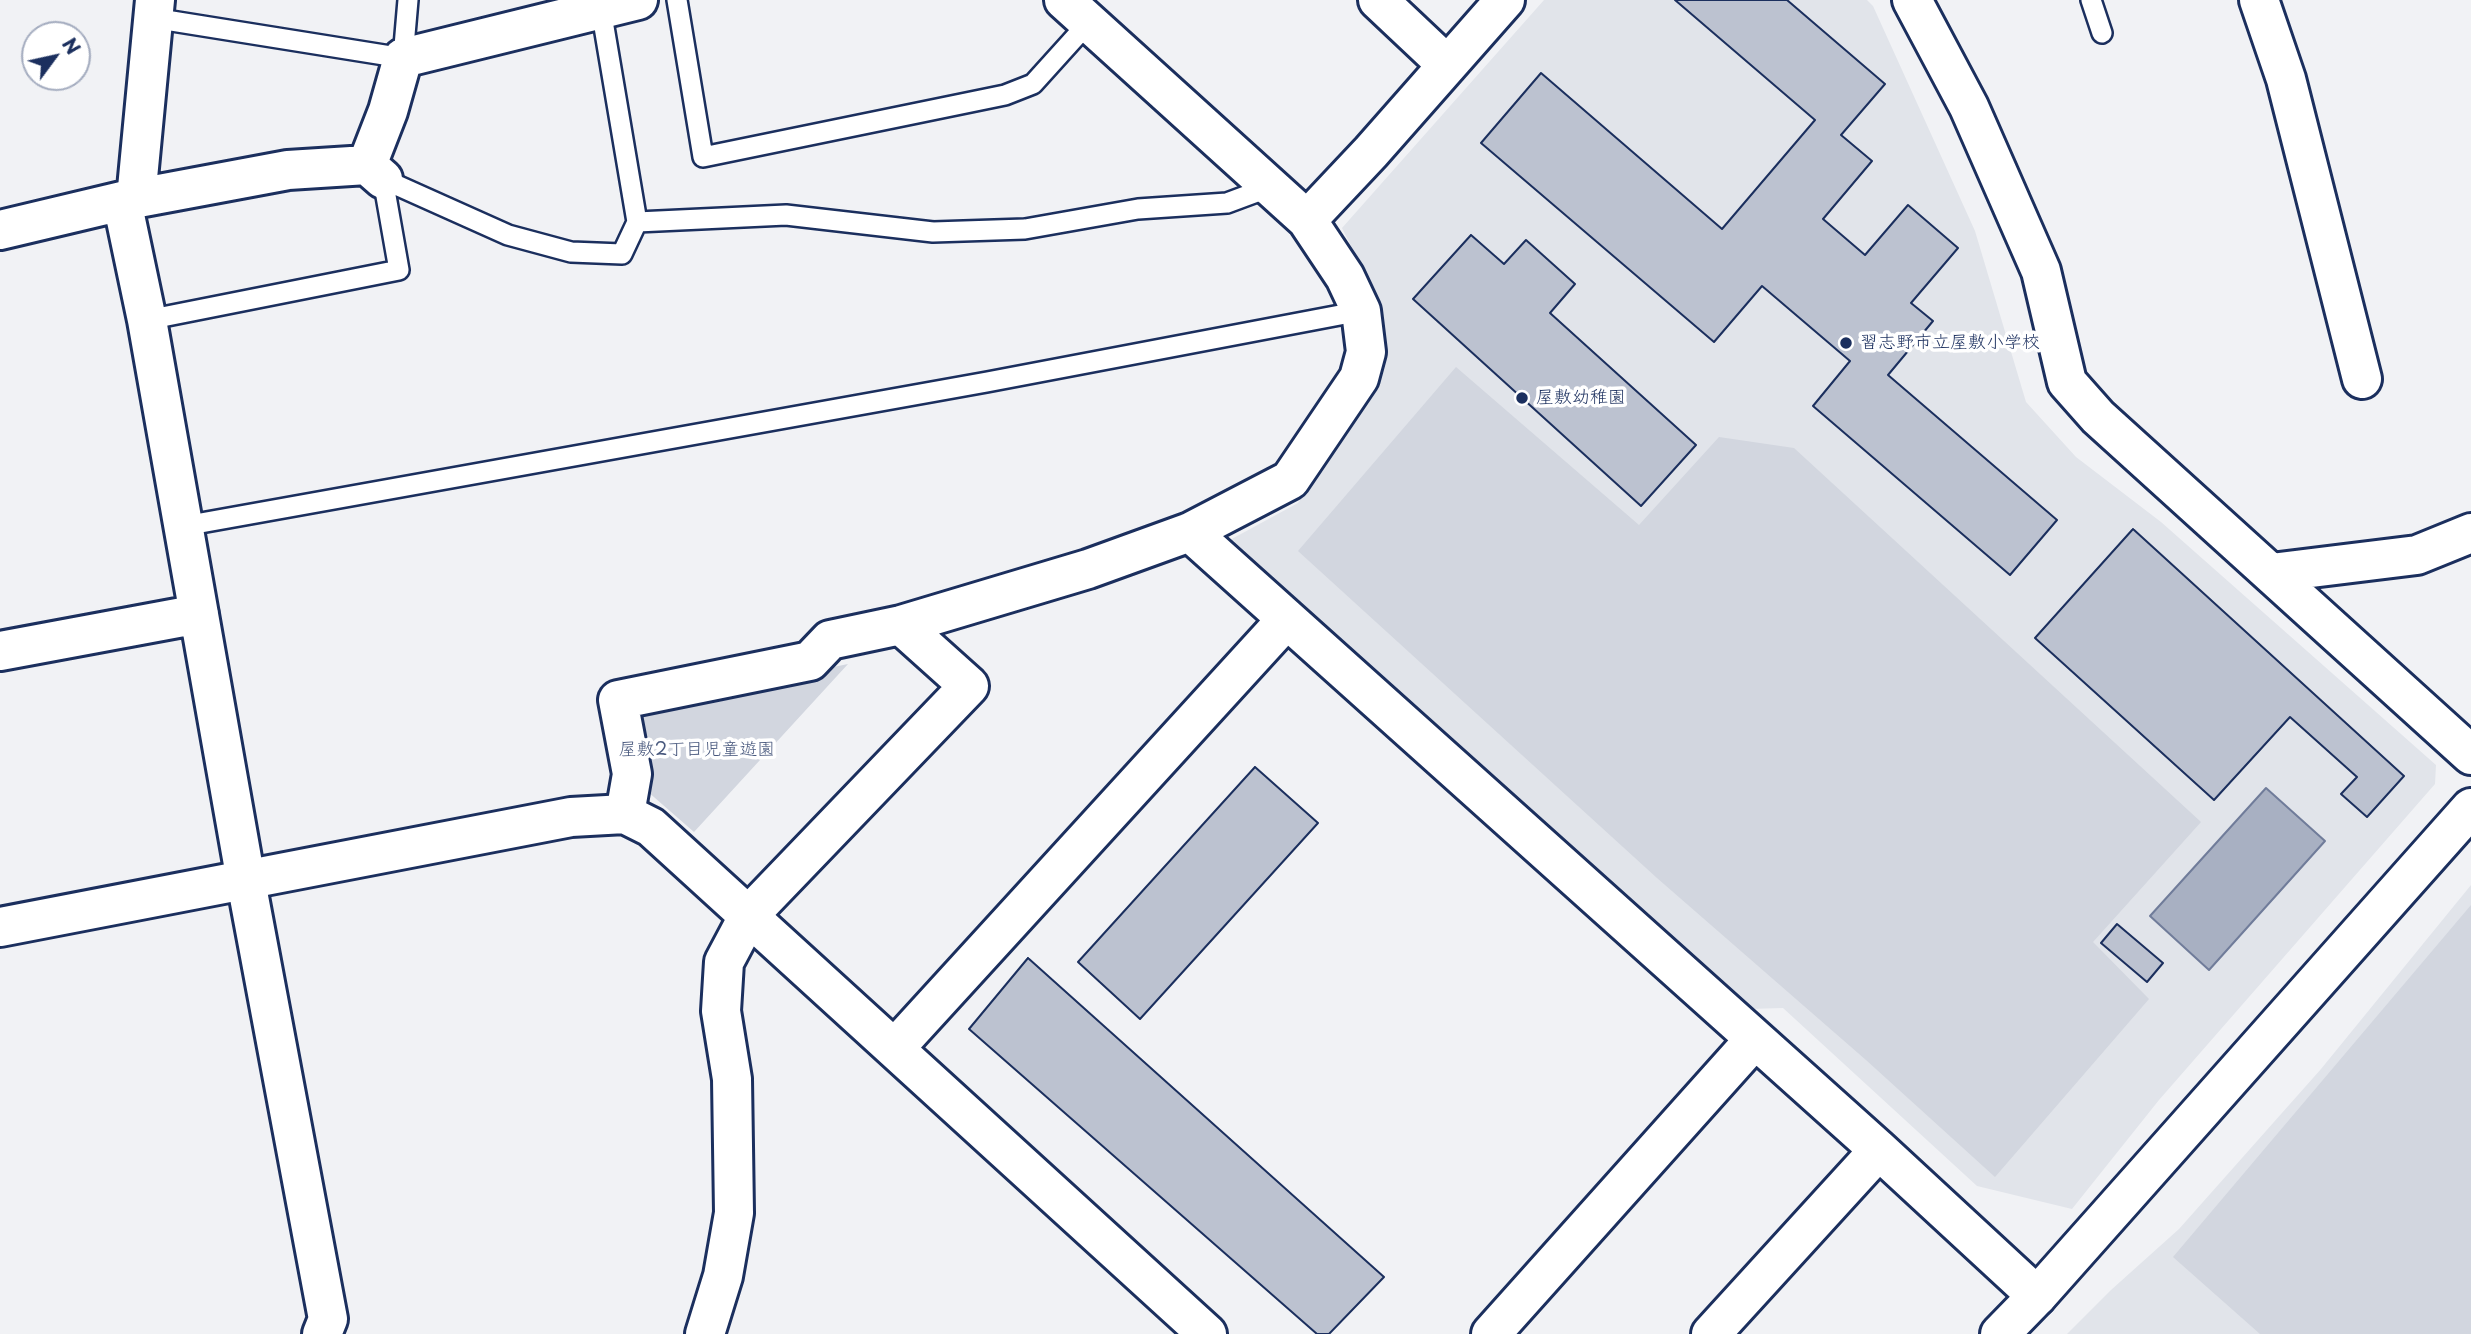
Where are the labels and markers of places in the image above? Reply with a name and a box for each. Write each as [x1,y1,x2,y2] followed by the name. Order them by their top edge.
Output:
[1860,332,2040,354] place label: 習志野市立屋敷小学校
[1838,335,1854,351] marker: 習志野市立屋敷小学校
[1536,387,1626,409] place label: 屋敷幼稚園
[1514,390,1530,406] marker: 屋敷幼稚園

